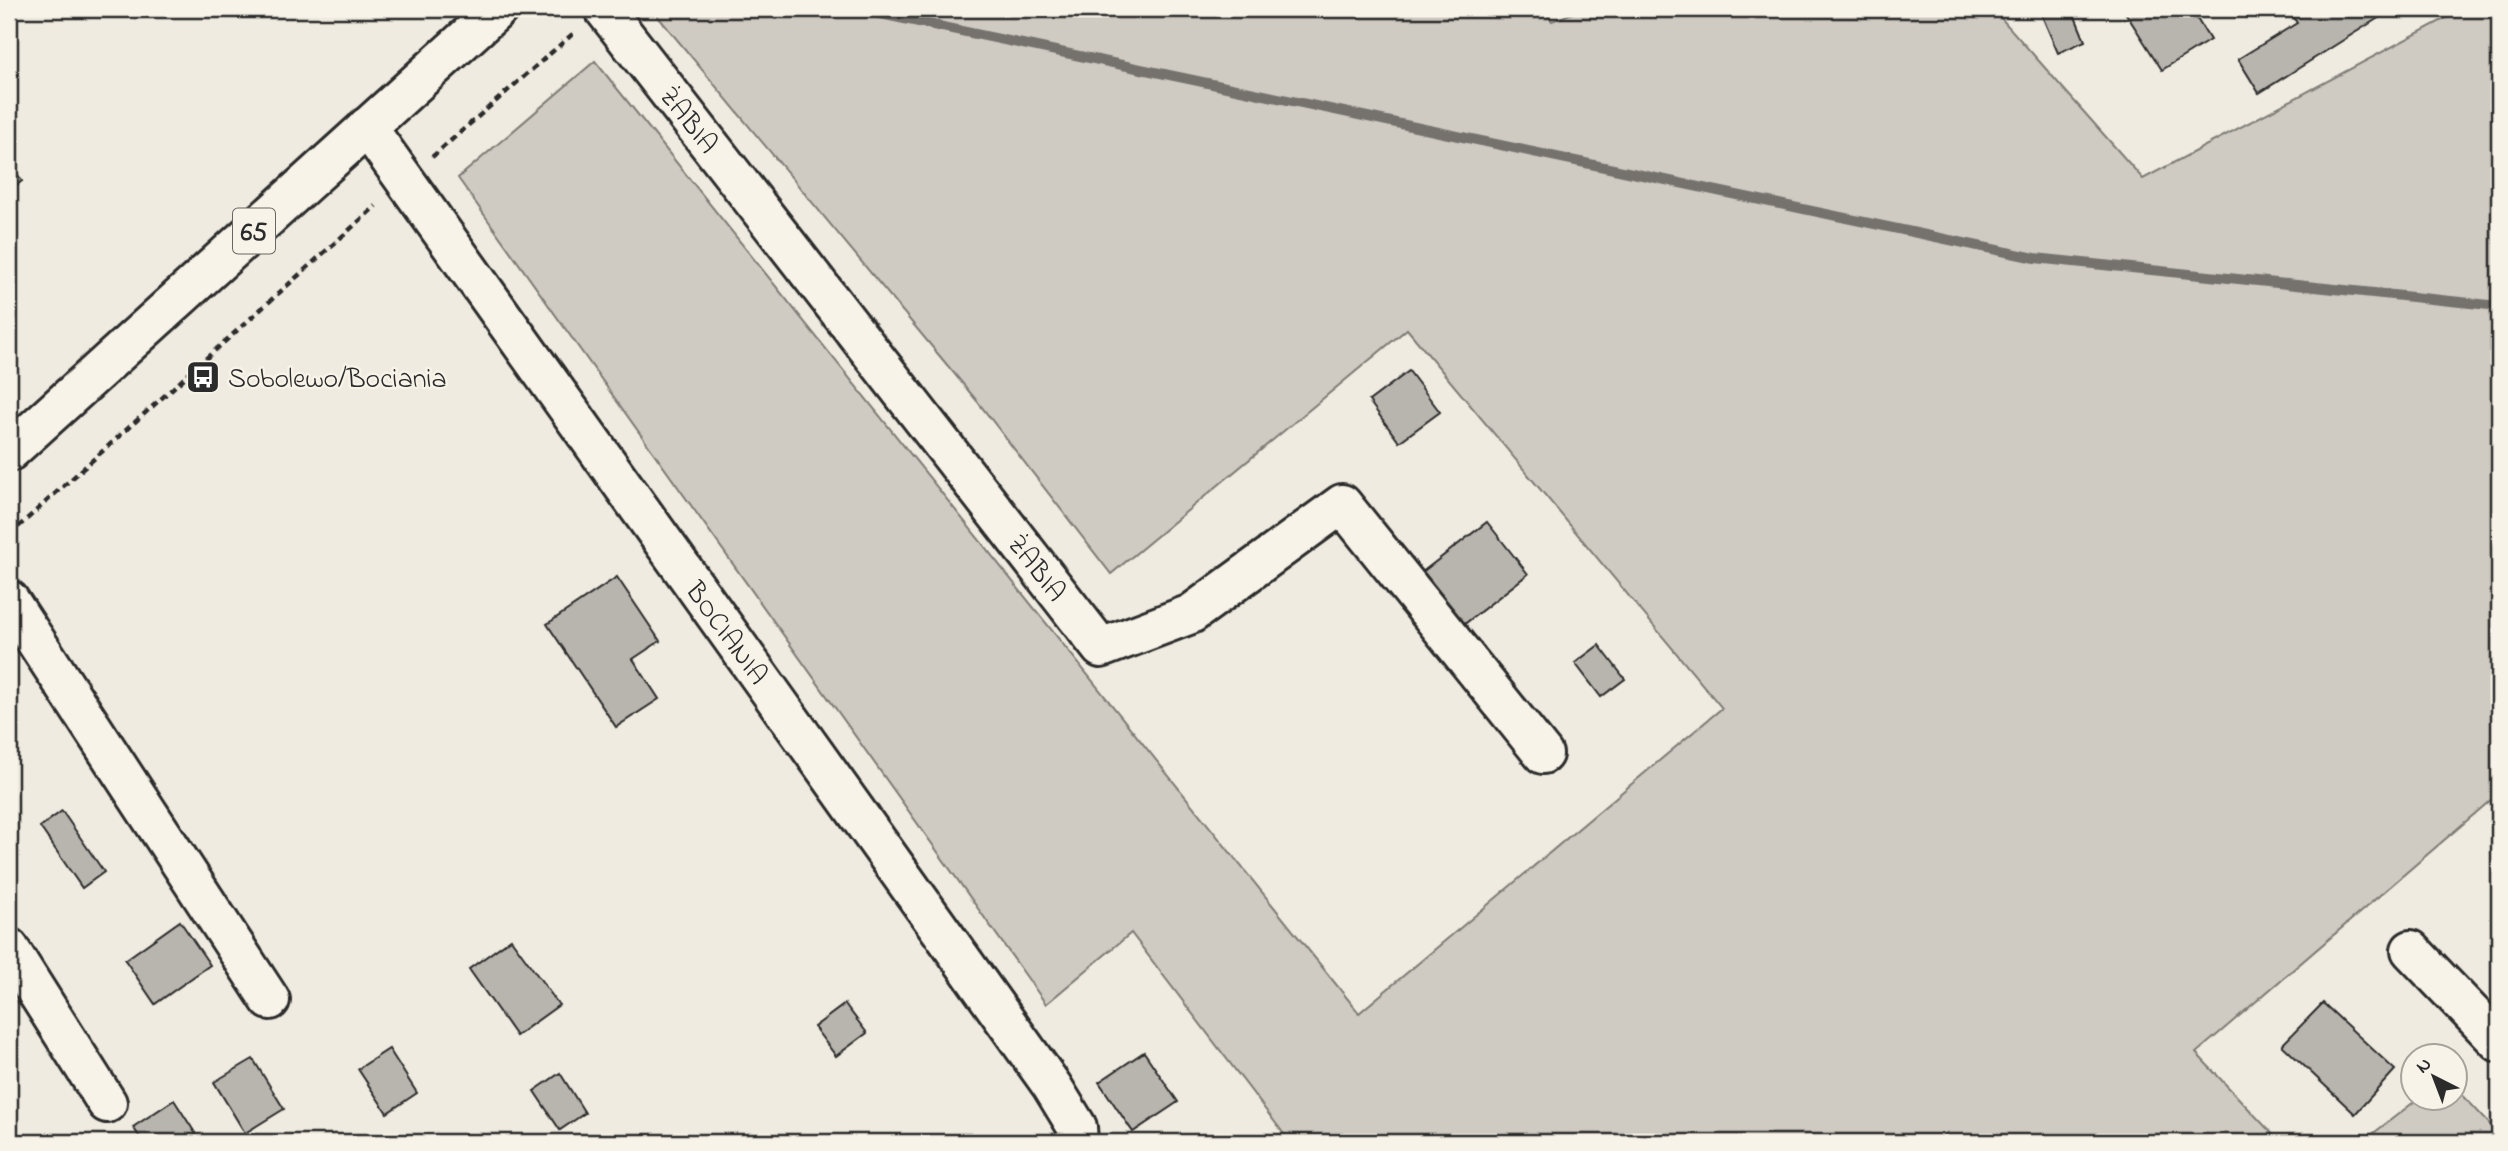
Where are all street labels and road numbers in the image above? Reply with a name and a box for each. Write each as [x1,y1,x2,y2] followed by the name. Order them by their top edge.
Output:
[648,79,727,164] street label: ŻABIA
[233,208,275,254] road number: 65
[996,527,1075,612] street label: ŻABIA
[673,573,777,694] street label: BOCIANIA

